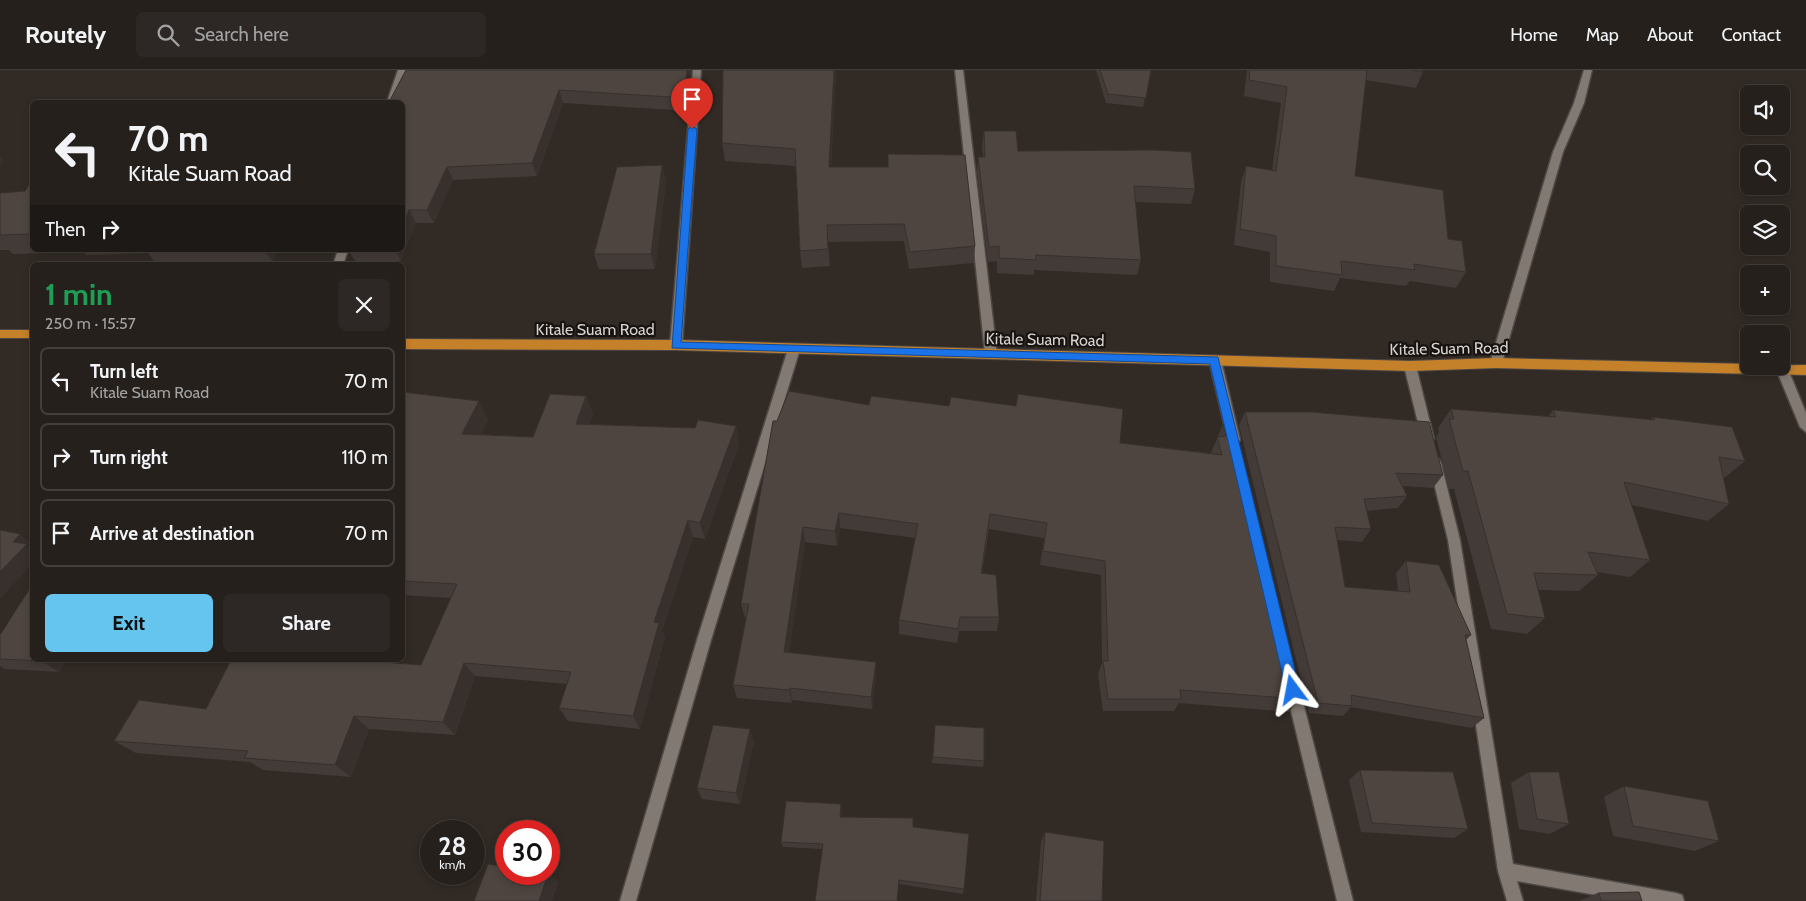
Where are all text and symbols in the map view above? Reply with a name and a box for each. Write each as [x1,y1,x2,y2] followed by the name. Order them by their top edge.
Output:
[136,12,486,57] search box
[25,20,106,49] text: Routely
[154,21,182,49] icon: search
[194,23,289,46] text: Search here
[1510,24,1558,46] text: Home
[1586,24,1619,46] text: Map
[1647,24,1693,46] text: About
[1721,24,1781,46] text: Contact
[671,78,713,129] pin
[678,85,706,113] icon: arrive
[1740,85,1790,375] map controls
[1740,85,1790,135] button: sound
[128,117,209,160] text: 70 m
[45,120,110,185] icon: left
[1740,145,1790,195] button: search
[128,160,292,187] text: Kitale Suam Road
[1740,205,1790,255] button: layers
[96,215,124,243] icon: right
[45,218,86,241] text: Then
[1740,265,1790,315] button: +
[45,276,113,313] text: 1 min
[338,279,390,331] button: close
[45,314,136,333] text: 250 m · 15:57
[535,320,655,339] street label: Kitale Suam Road
[1740,325,1790,375] button: −
[985,329,1105,350] street label: Kitale Suam Road
[1389,338,1509,359] street label: Kitale Suam Road
[90,360,158,383] text: Turn left
[47,367,75,395] icon: left
[344,370,388,393] text: 70 m
[90,383,209,402] text: Kitale Suam Road
[47,443,75,471] icon: right
[90,446,168,469] text: Turn right
[341,446,388,469] text: 110 m
[47,519,75,547] icon: arrive
[90,522,254,545] text: Arrive at destination
[344,522,388,545] text: 70 m
[45,594,213,652] button: Exit
[223,594,390,652] button: Share
[1266,663,1318,715] position arrow
[495,820,560,885] speed limit sign: 30
[438,831,467,861] text: 28
[439,857,466,872] text: km/h

